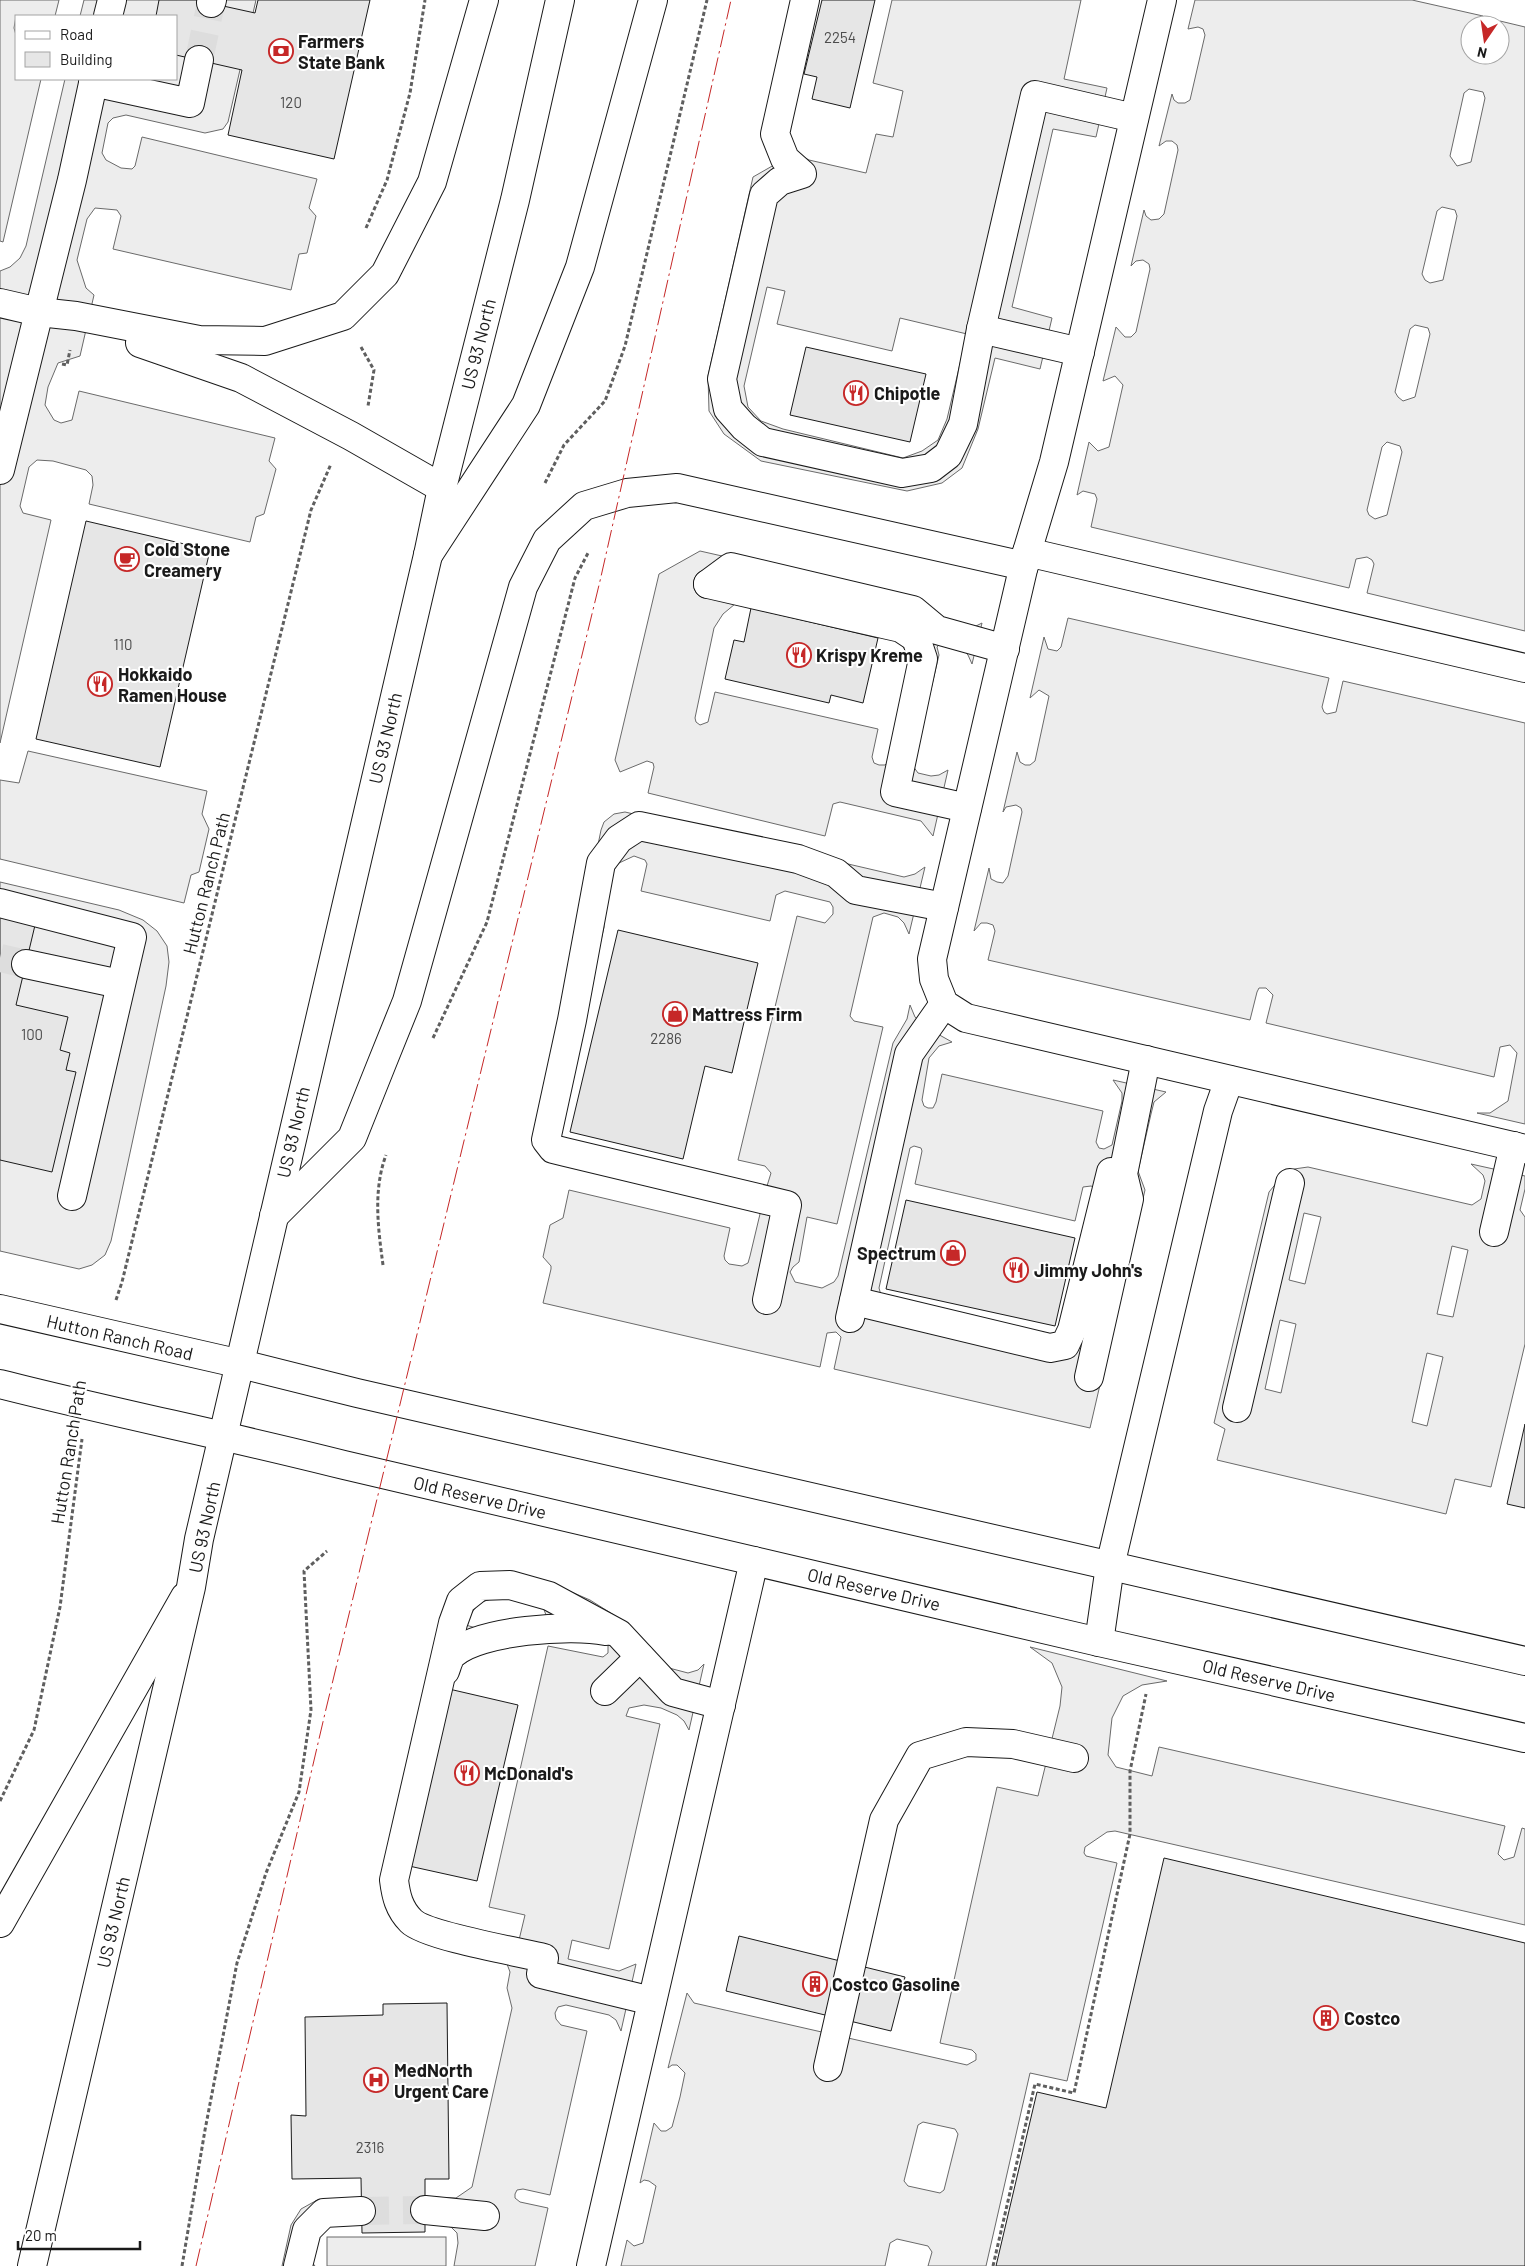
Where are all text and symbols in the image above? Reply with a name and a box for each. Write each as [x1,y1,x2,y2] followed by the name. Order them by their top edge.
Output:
[15,15,178,80] legend
[1460,15,1510,65] north arrow
[60,25,93,43] text: Road
[824,28,856,46] house number: 2254
[298,30,385,73] place label: Farmers State Bank
[268,38,294,64] bank icon: Farmers State Bank
[1476,44,1488,62] text: N
[60,50,113,68] text: Building
[280,93,302,111] house number: 120
[456,296,500,392] street label: US 93 North
[843,380,869,406] restaurant icon: Chipotle
[874,382,941,404] place label: Chipotle
[144,538,230,581] place label: Cold Stone Creamery
[114,546,140,572] cafe icon: Cold Stone Creamery
[113,635,133,653] house number: 110
[786,642,812,668] restaurant icon: Krispy Kreme
[816,644,923,666] place label: Krispy Kreme
[118,663,227,706] place label: Hokkaido Ramen House
[87,671,113,697] restaurant icon: Hokkaido Ramen House
[364,690,406,786] street label: US 93 North
[178,810,234,956] street label: Hutton Ranch Path
[662,1001,688,1027] shop icon: Mattress Firm
[692,1003,802,1025] place label: Mattress Firm
[21,1025,43,1043] house number: 100
[650,1029,682,1047] house number: 2286
[272,1084,314,1180] street label: US 93 North
[940,1240,966,1266] shop icon: Spectrum
[857,1242,936,1264] place label: Spectrum
[1003,1257,1029,1283] restaurant icon: Jimmy John's
[1034,1259,1143,1281] place label: Jimmy John's
[45,1309,195,1365] street label: Hutton Ranch Road
[46,1378,90,1526] street label: Hutton Ranch Path
[411,1471,549,1523] street label: Old Reserve Drive
[184,1479,224,1575] street label: US 93 North
[805,1563,943,1615] street label: Old Reserve Drive
[1200,1654,1338,1706] street label: Old Reserve Drive
[454,1760,480,1786] restaurant icon: McDonald's
[484,1762,573,1784] place label: McDonald's
[92,1874,134,1970] street label: US 93 North
[802,1971,828,1997] building icon: Costco Gasoline
[832,1973,960,1995] place label: Costco Gasoline
[1313,2005,1339,2031] building icon: Costco
[1344,2007,1400,2029] place label: Costco
[394,2059,489,2102] place label: MedNorth Urgent Care
[363,2067,389,2093] hospital icon: MedNorth Urgent Care
[356,2138,384,2156] house number: 2316
[18,2218,140,2250] scale bar
[25,2226,57,2244] text: 20 m

